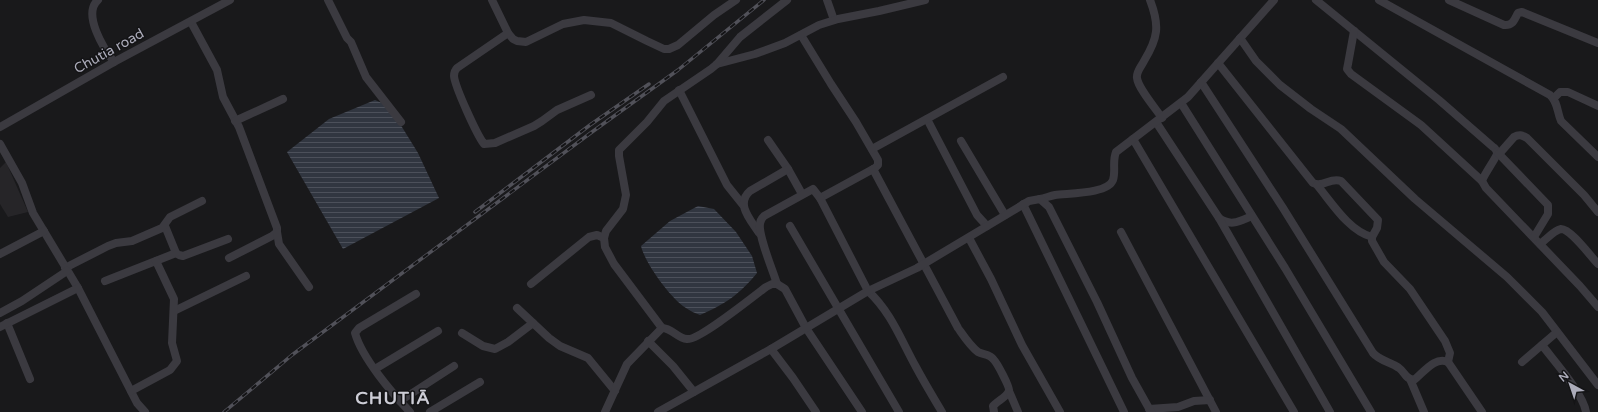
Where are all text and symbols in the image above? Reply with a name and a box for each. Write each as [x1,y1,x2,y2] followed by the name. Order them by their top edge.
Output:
[71,25,147,77] street label: Chutia road
[1550,364,1590,404] north arrow
[1556,369,1571,385] text: N
[355,387,431,409] district label: CHUTIĀ

